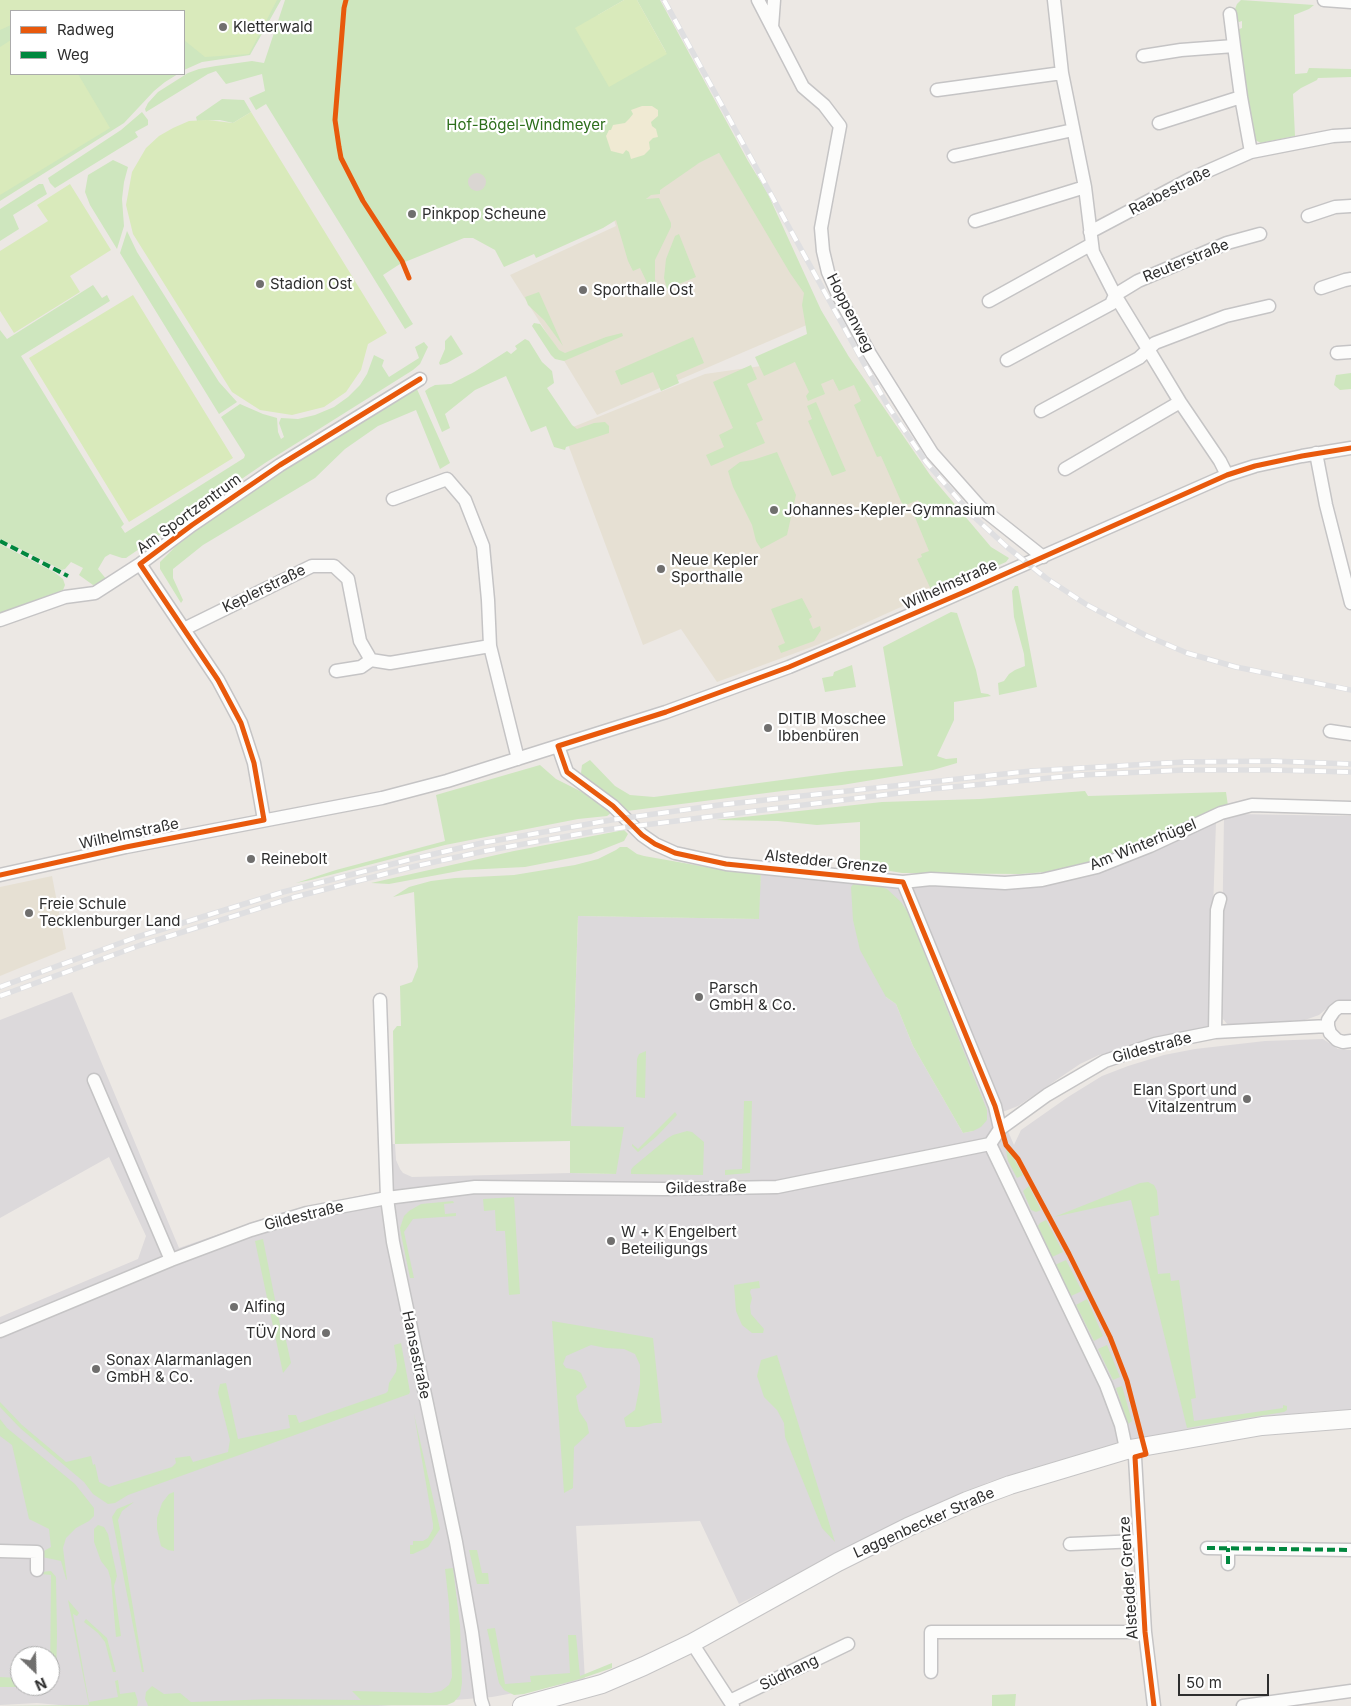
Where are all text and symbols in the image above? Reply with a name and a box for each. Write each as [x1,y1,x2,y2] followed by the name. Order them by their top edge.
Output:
[10,10,185,75] legend
[233,18,313,36] place label: Kletterwald
[57,20,114,39] text: Radweg
[217,21,229,33] marker: Kletterwald
[57,45,89,64] text: Weg
[446,116,606,134] park label: Hof-Bögel-Windmeyer
[1126,163,1214,219] street label: Raabestraße
[422,205,546,223] place label: Pinkpop Scheune
[406,208,418,220] marker: Pinkpop Scheune
[1140,236,1232,286] street label: Reuterstraße
[822,271,878,355] street label: Hoppenweg
[270,275,352,293] place label: Stadion Ost
[254,278,266,290] marker: Stadion Ost
[593,281,693,299] place label: Sporthalle Ost
[577,284,589,296] marker: Sporthalle Ost
[133,470,245,558] street label: Am Sportzentrum
[784,501,995,519] place label: Johannes-Kepler-Gymnasium
[768,504,780,516] marker: Johannes-Kepler-Gymnasium
[671,551,758,586] place label: Neue Kepler Sporthalle
[900,556,1000,614] street label: Wilhelmstraße
[219,561,309,617] street label: Keplerstraße
[655,563,667,575] marker: Neue Kepler Sporthalle
[778,710,886,745] place label: DITIB Moschee Ibbenbüren
[762,722,774,734] marker: DITIB Moschee Ibbenbüren
[78,815,180,853] street label: Wilhelmstraße
[1087,815,1199,875] street label: Am Winterhügel
[764,847,888,877] street label: Alstedder Grenze
[261,850,327,868] place label: Reinebolt
[245,853,257,865] marker: Reinebolt
[39,895,181,930] place label: Freie Schule Tecklenburger Land
[23,907,35,919] marker: Freie Schule Tecklenburger Land
[709,979,796,1014] place label: Parsch GmbH & Co.
[693,991,705,1003] marker: Parsch GmbH & Co.
[1110,1029,1194,1067] street label: Gildestraße
[1133,1081,1237,1116] place label: Elan Sport und Vitalzentrum
[1241,1093,1253,1105] marker: Elan Sport und Vitalzentrum
[665,1178,747,1198] street label: Gildestraße
[262,1197,346,1235] street label: Gildestraße
[621,1223,737,1258] place label: W + K Engelbert Beteiligungs
[605,1235,617,1247] marker: W + K Engelbert Beteiligungs
[244,1298,285,1316] place label: Alfing
[228,1301,240,1313] marker: Alfing
[398,1309,434,1401] street label: Hansastraße
[246,1324,316,1342] place label: TÜV Nord
[320,1327,332,1339] marker: TÜV Nord
[106,1351,252,1386] place label: Sonax Alarmanlagen GmbH & Co.
[90,1363,102,1375] marker: Sonax Alarmanlagen GmbH & Co.
[851,1484,997,1562] street label: Laggenbecker Straße
[1116,1516,1142,1640] street label: Alstedder Grenze
[10,1646,60,1696] north arrow
[757,1651,821,1695] street label: Südhang
[1181,1664,1272,1696] scale bar
[1186,1673,1222,1692] text: 50 m
[33,1674,49,1694] text: N

